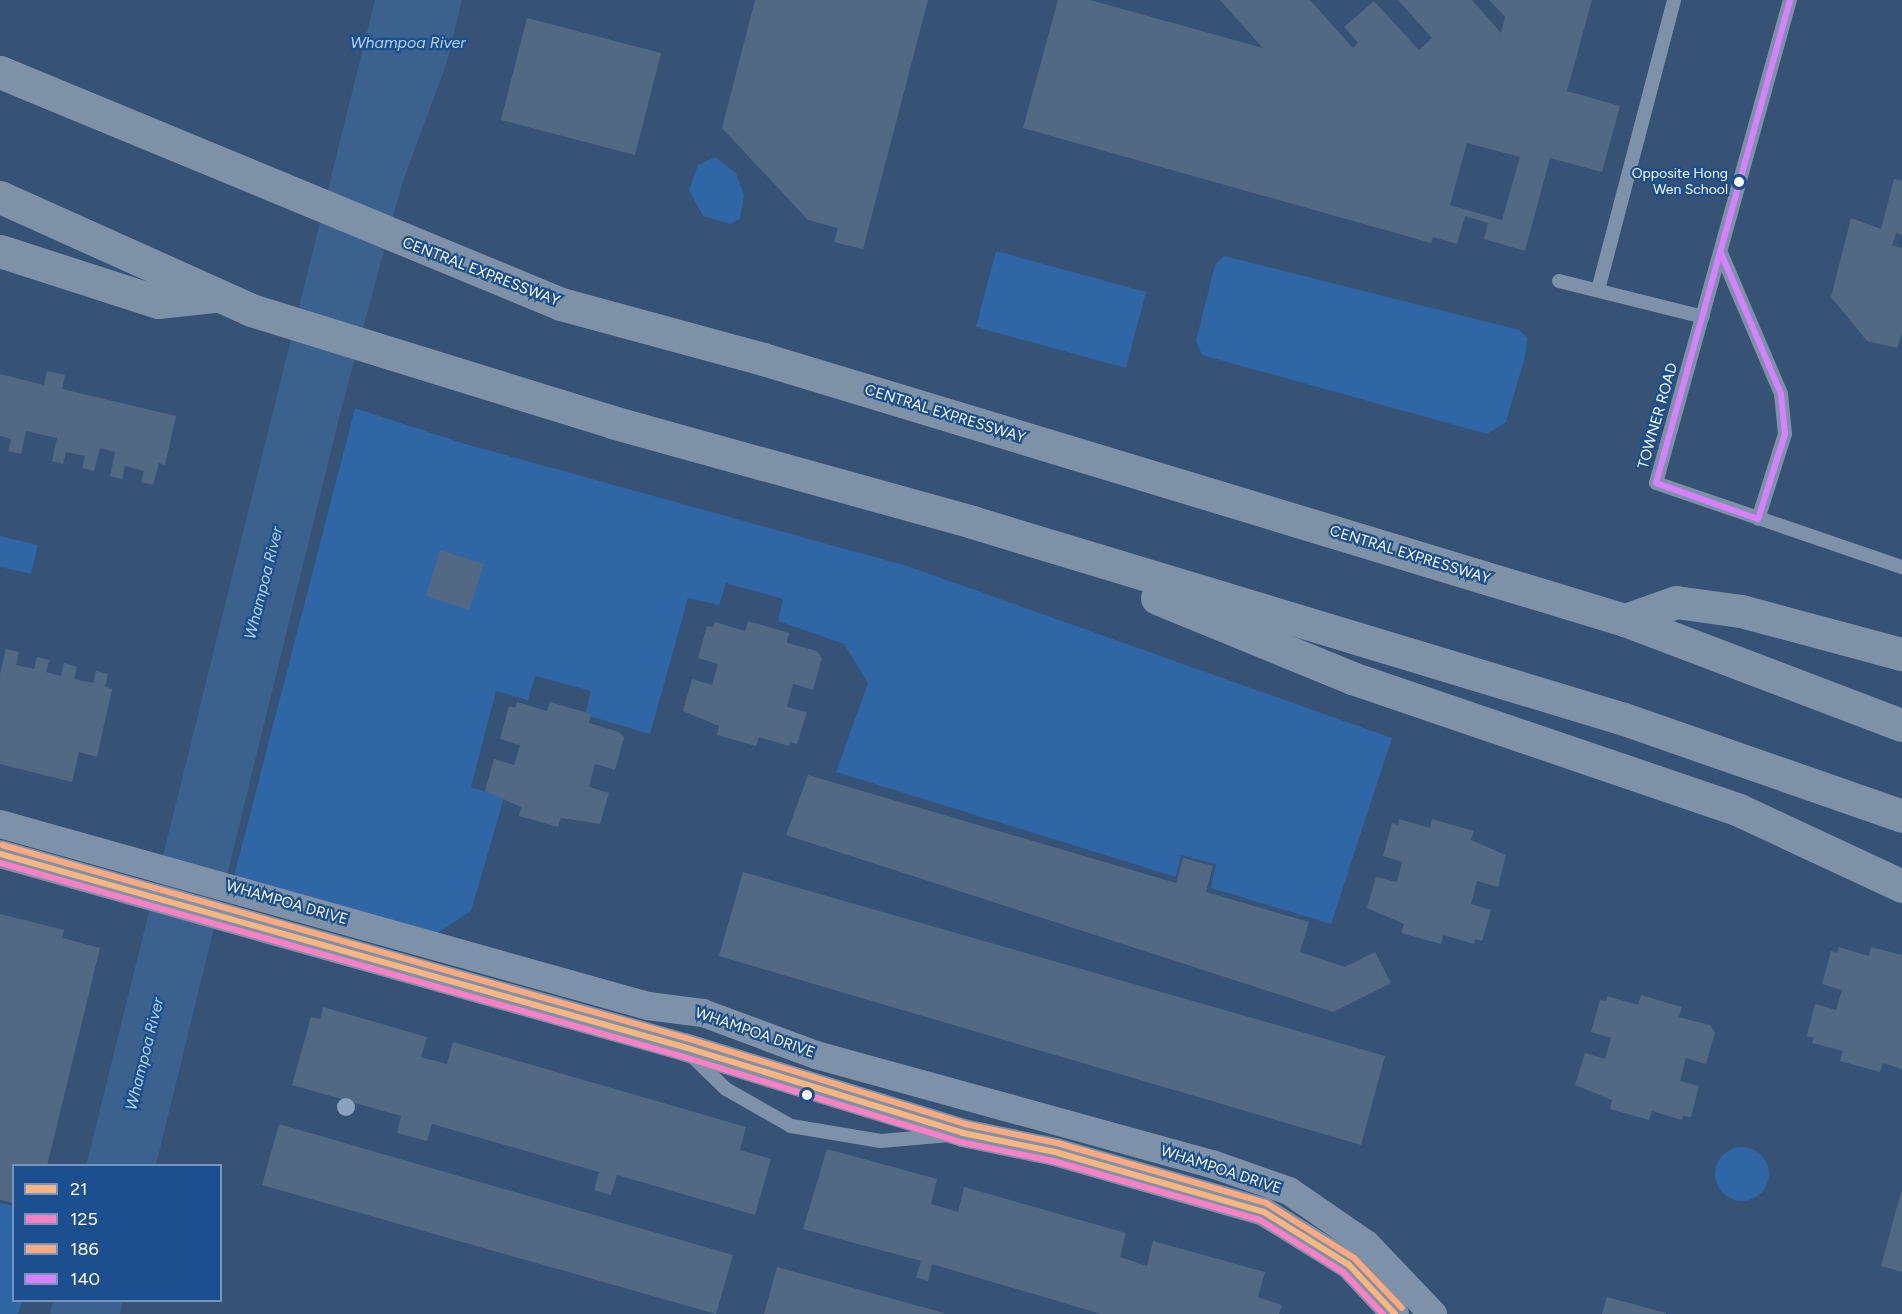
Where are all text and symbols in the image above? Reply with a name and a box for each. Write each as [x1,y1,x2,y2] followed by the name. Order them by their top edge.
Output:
[350,33,466,53] water label: Whampoa River
[1632,166,1728,198] place label: Opposite Hong Wen School
[1733,176,1745,188] marker: Opposite Hong Wen School
[400,234,562,310] street label: CENTRAL EXPRESSWAY
[1634,361,1682,471] street label: TOWNER ROAD
[862,381,1028,447] street label: CENTRAL EXPRESSWAY
[1327,522,1493,588] street label: CENTRAL EXPRESSWAY
[241,525,287,641] water label: Whampoa River
[224,877,350,929] street label: WHAMPOA DRIVE
[122,996,168,1112] water label: Whampoa River
[693,1004,817,1062] street label: WHAMPOA DRIVE
[801,1089,813,1101] unlabelled marker
[1158,1142,1284,1198] street label: WHAMPOA DRIVE
[12,1164,222,1302] legend
[70,1178,88,1200] text: 21
[70,1208,98,1230] text: 125
[70,1238,99,1260] text: 186
[70,1268,100,1290] text: 140

